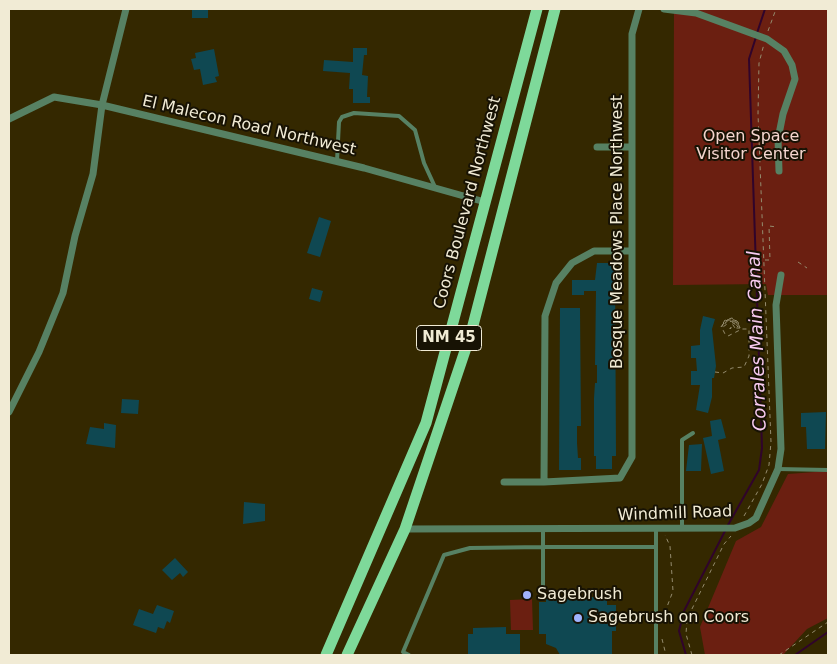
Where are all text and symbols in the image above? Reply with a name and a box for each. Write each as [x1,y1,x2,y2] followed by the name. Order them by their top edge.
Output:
[140,92,358,160] street label: El Malecon Road Northwest
[430,95,506,311] street label: Coors Boulevard Northwest
[608,95,628,369] street label: Bosque Meadows Place Northwest
[696,127,806,165] park label: Open Space Visitor Center
[744,251,772,431] water label: Corrales Main Canal
[416,326,482,350] road number: NM 45
[618,502,732,526] street label: Windmill Road
[537,585,622,605] place label: Sagebrush
[521,589,533,601] marker: Sagebrush
[588,608,749,628] place label: Sagebrush on Coors
[572,612,584,624] marker: Sagebrush on Coors

